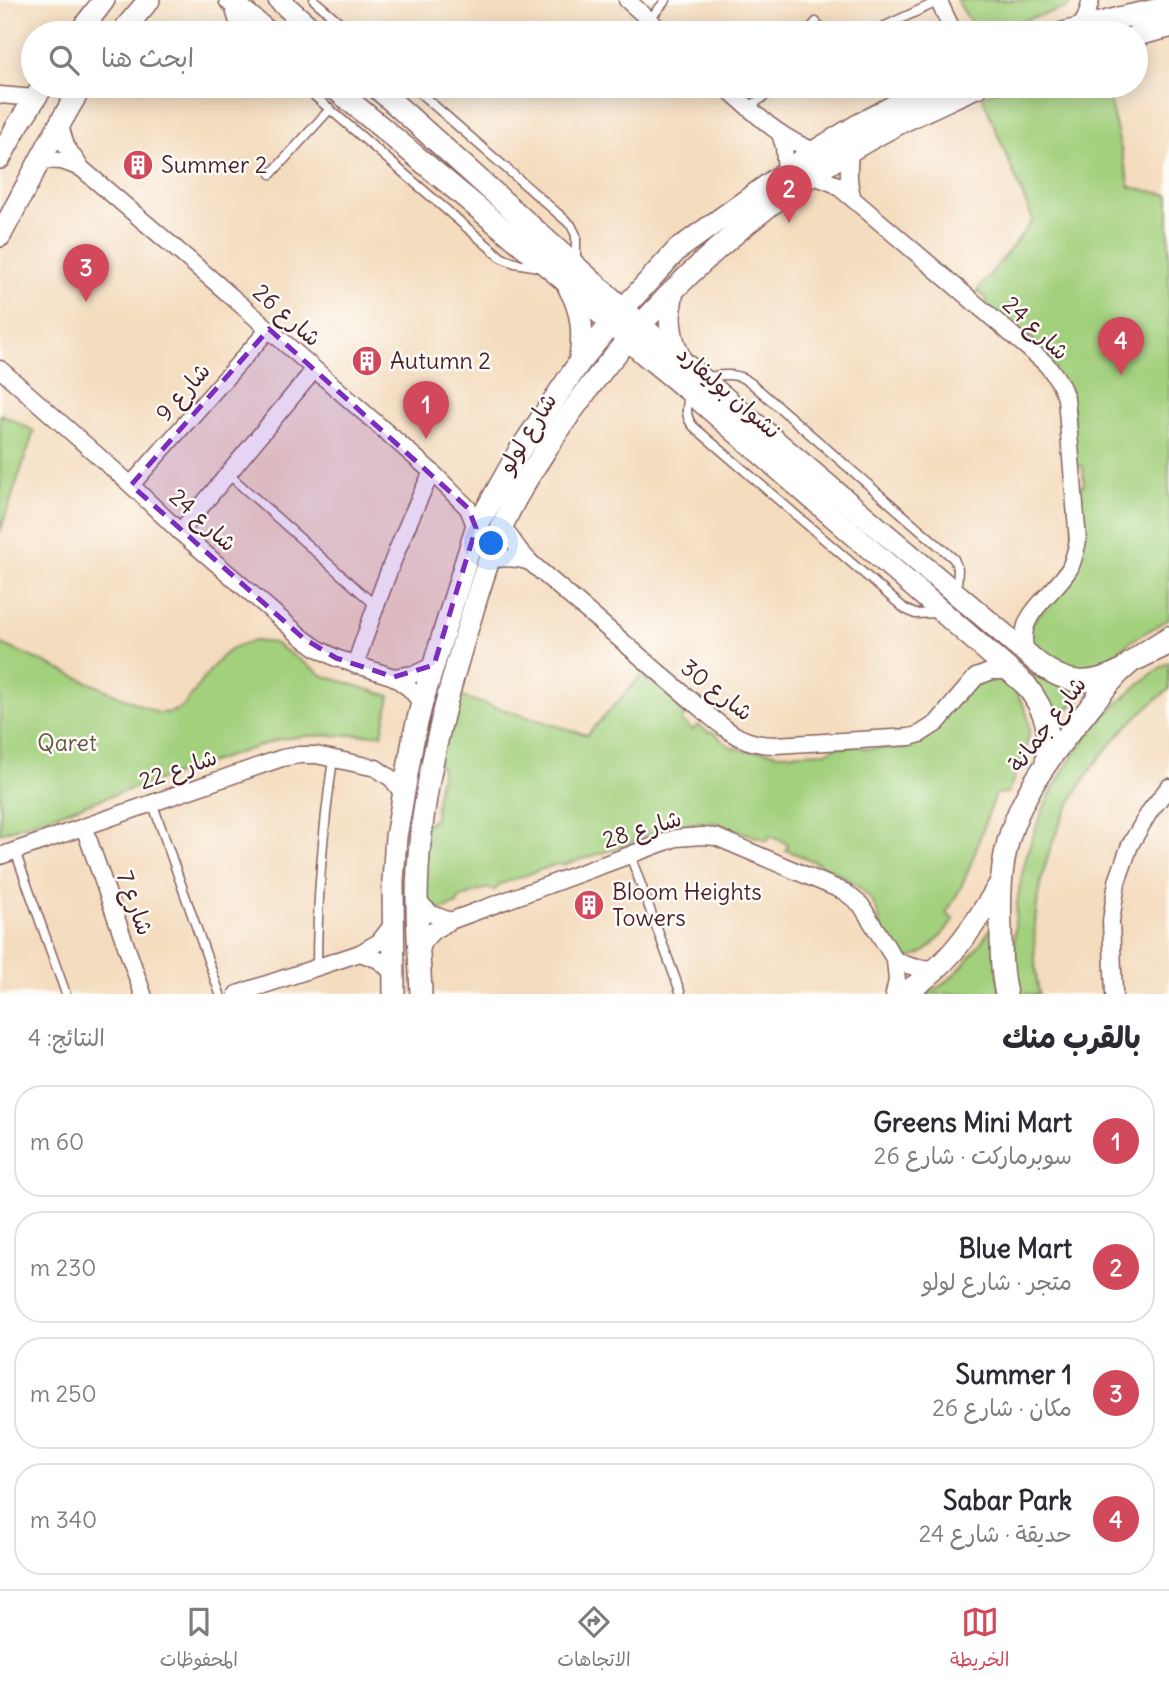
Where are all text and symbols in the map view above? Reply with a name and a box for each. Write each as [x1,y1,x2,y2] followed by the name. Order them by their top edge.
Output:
[21,21,1148,98] search box
[45,41,83,79] icon: search
[101,41,194,74] text: ابحث هنا
[121,148,155,182] building icon: Summer 2
[161,150,267,179] place label: Summer 2
[766,165,812,223] pin: 2
[63,244,109,302] pin: 3
[246,277,327,354] street label: شارع 26
[996,289,1076,367] street label: شارع 24
[1098,317,1144,375] pin: 4
[671,339,787,445] street label: نشوان بوليفارد
[350,344,384,378] building icon: Autumn 2
[390,346,491,375] place label: Autumn 2
[149,356,218,428] street label: شارع 9
[403,381,449,439] pin: 1
[490,387,564,480] street label: شارع لولو
[162,482,243,559] street label: شارع 24
[474,526,508,560] your location
[674,652,759,728] street label: شارع 30
[1001,670,1094,779] street label: شارع جمانة
[37,728,97,757] park label: Qaret
[135,742,221,797] street label: شارع 22
[599,803,685,856] street label: شارع 28
[109,867,160,940] street label: شارع 7
[612,877,762,932] place label: Bloom Heights Towers
[572,888,606,922] building icon: Bloom Heights Towers
[1002,1018,1141,1056] text: بالقرب منك
[28,1023,105,1052] text: النتائج: 4
[873,1106,1072,1139] text: Greens Mini Mart
[30,1127,84,1156] text: 60 m
[1111,1127,1121,1156] text: 1
[874,1141,1072,1170] text: سوبرماركت · شارع 26
[959,1232,1072,1265] text: Blue Mart
[30,1253,96,1282] text: 230 m
[1110,1253,1122,1282] text: 2
[922,1267,1072,1296] text: متجر · شارع لولو
[956,1358,1072,1391] text: Summer 1
[30,1379,97,1408] text: 250 m
[1109,1379,1123,1408] text: 3
[932,1393,1072,1422] text: مكان · شارع 26
[943,1484,1072,1517] text: Sabar Park
[30,1505,97,1534] text: 340 m
[1109,1505,1123,1534] text: 4
[919,1519,1072,1548] text: حديقة · شارع 24
[160,1603,238,1676] tab: المحفوظات
[557,1603,631,1676] tab: الاتجاهات
[950,1603,1009,1676] tab: الخريطة

